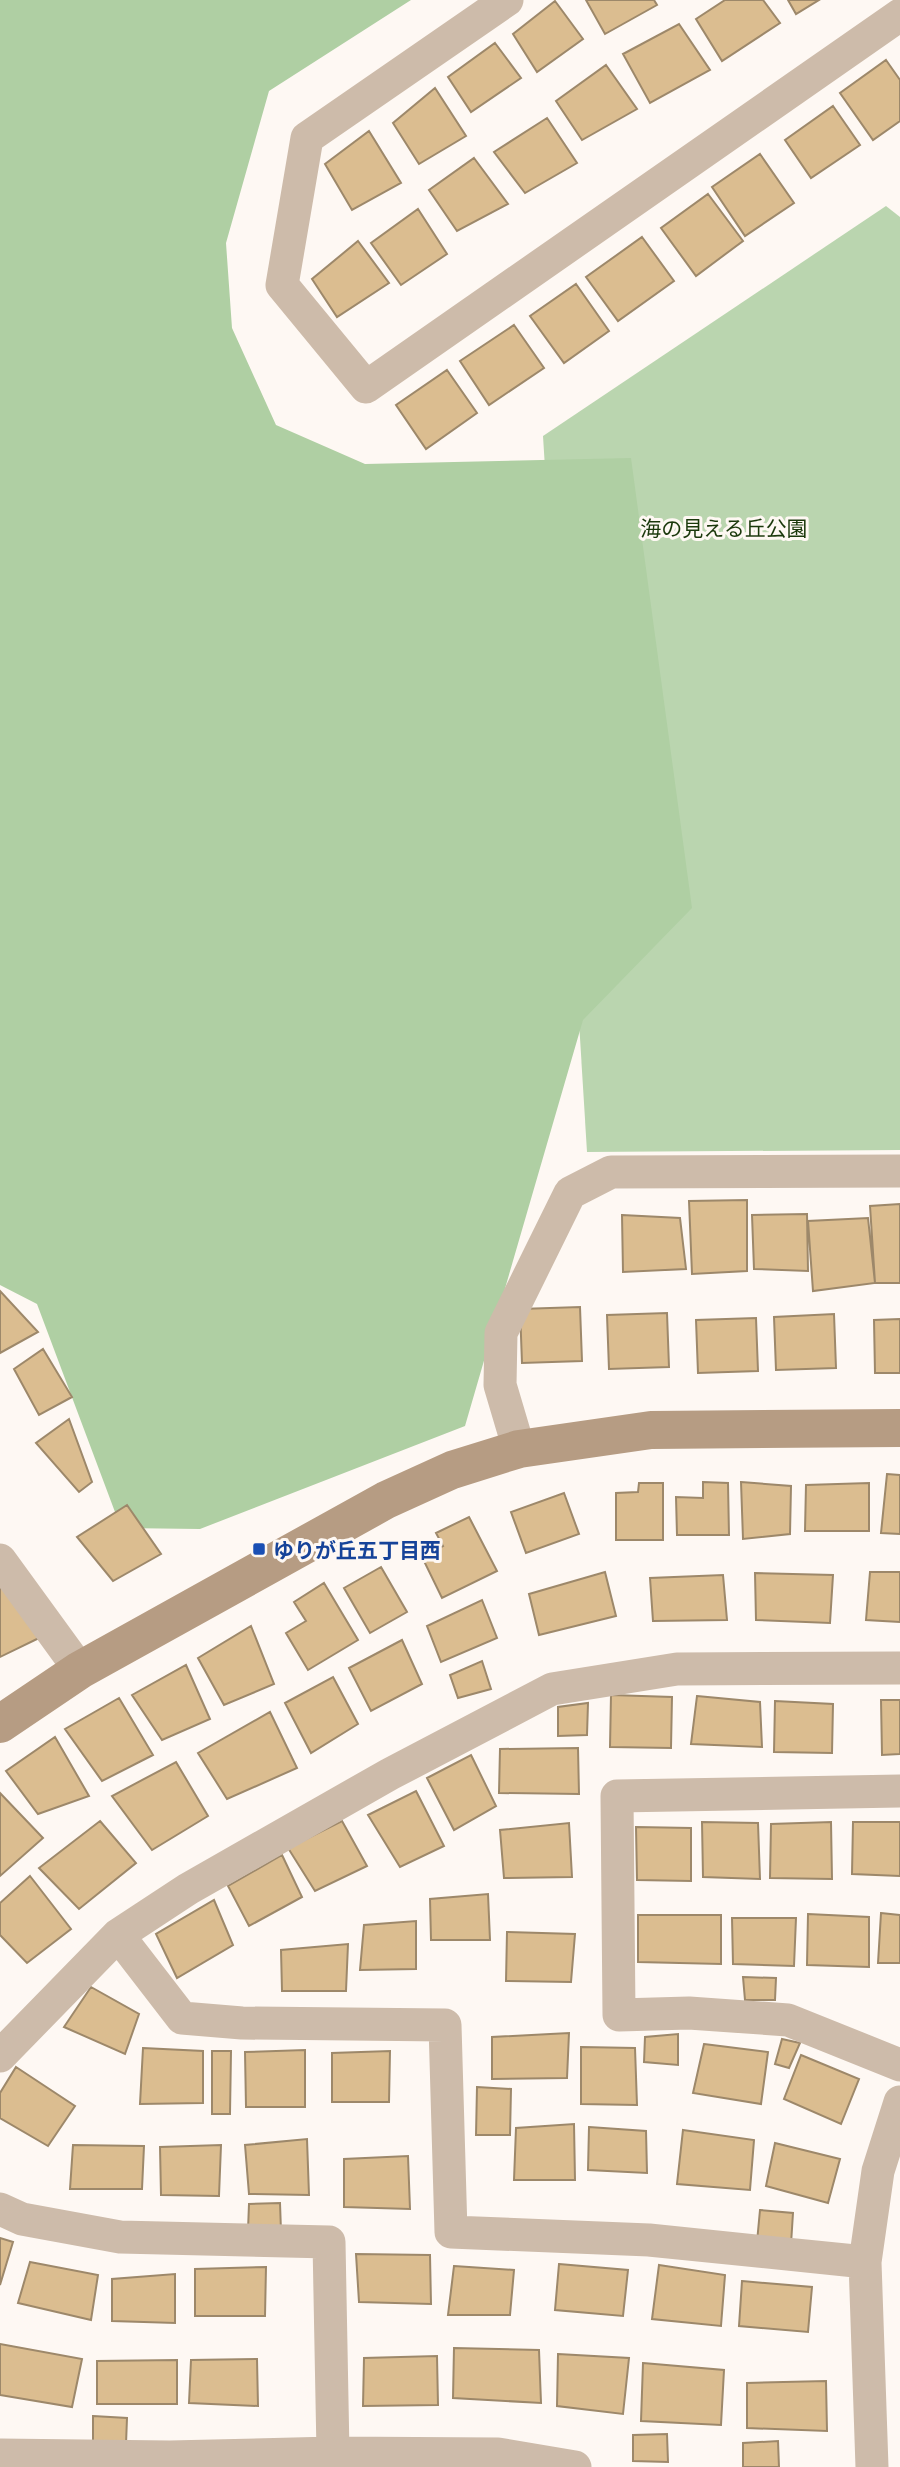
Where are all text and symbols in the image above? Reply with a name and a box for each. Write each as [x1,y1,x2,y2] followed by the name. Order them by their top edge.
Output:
[640,515,808,540] park label: 海の見える丘公園
[273,1537,441,1562] place label: ゆりが丘五丁目西
[251,1541,267,1557] marker: ゆりが丘五丁目西

